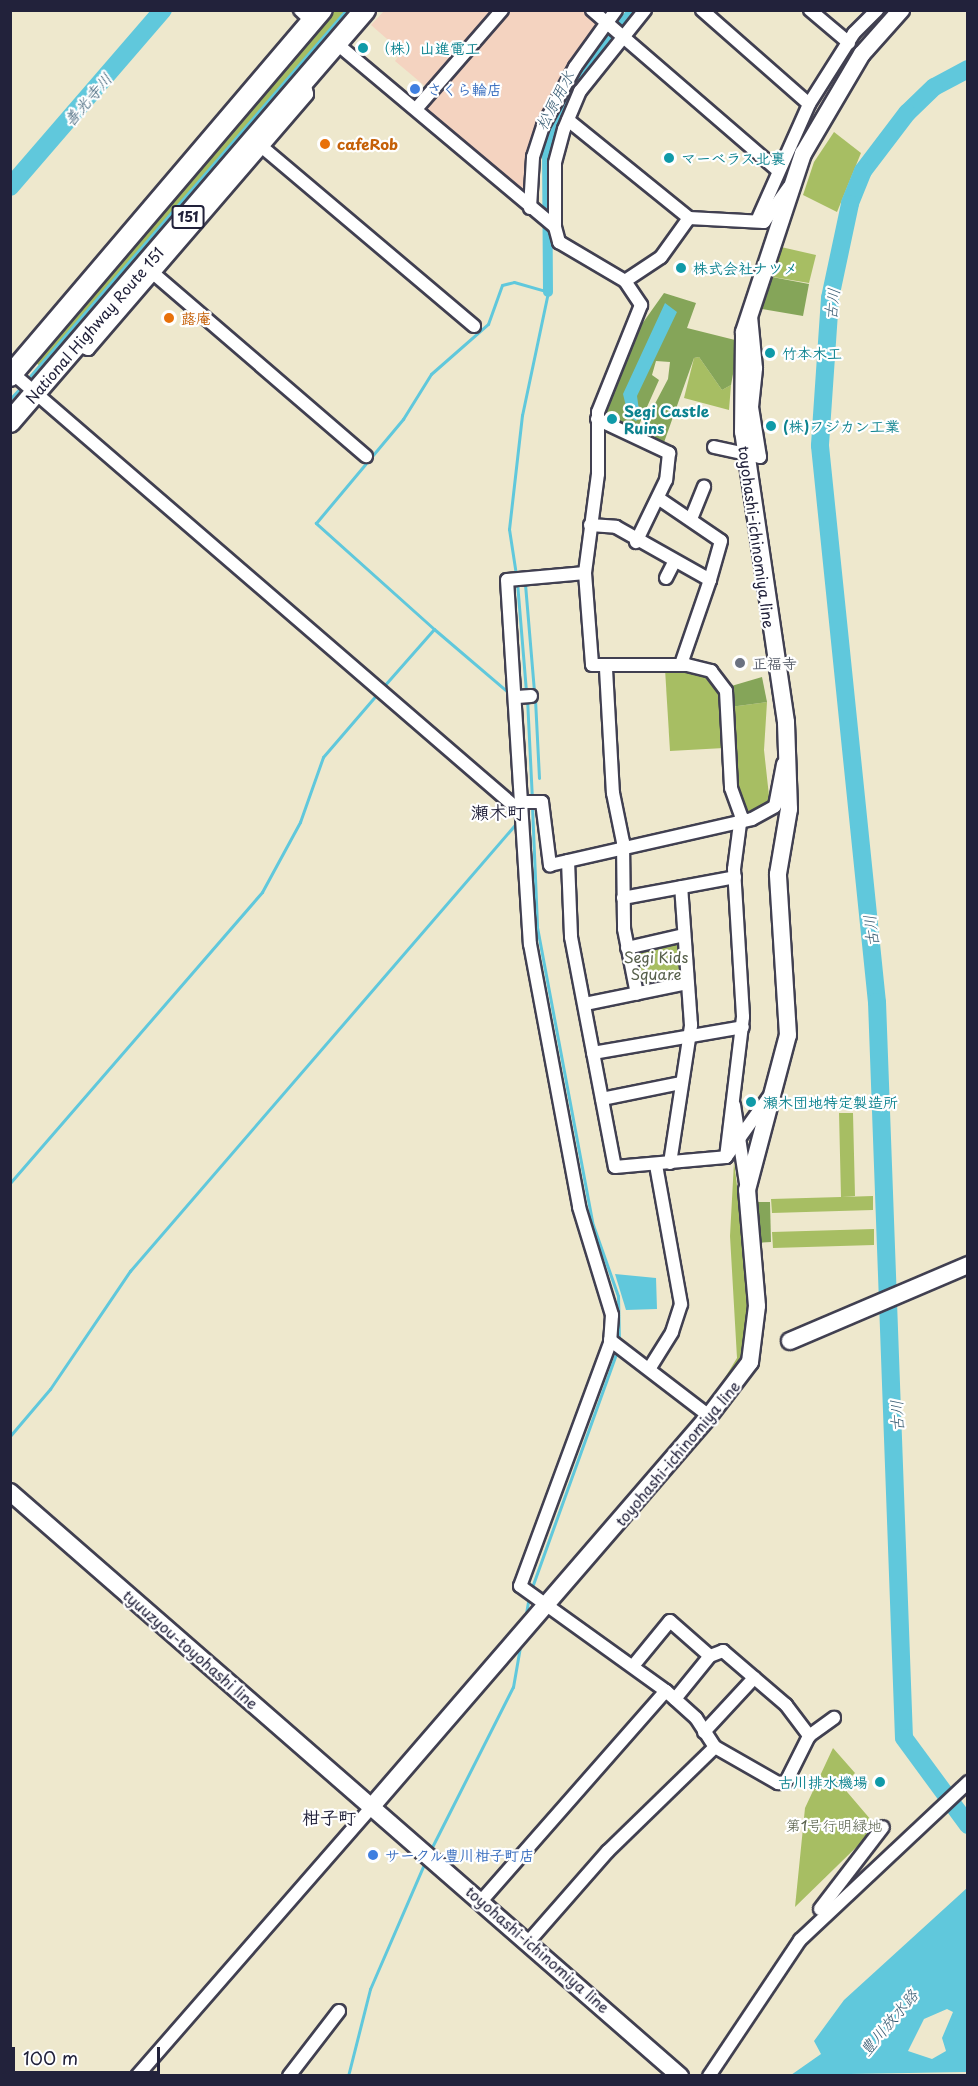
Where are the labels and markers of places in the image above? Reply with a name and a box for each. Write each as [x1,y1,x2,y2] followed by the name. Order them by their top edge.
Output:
[375,39,480,57] place label: （株）山進電工
[356,41,370,55] marker: （株）山進電工
[427,80,502,98] place label: さくら輪店
[408,82,422,96] marker: さくら輪店
[337,135,398,153] place label: cafeRob
[318,137,332,151] marker: cafeRob
[681,149,786,167] place label: マーベラス北裏
[662,151,676,165] marker: マーベラス北裏
[693,259,798,277] place label: 株式会社ナツメ
[674,261,688,275] marker: 株式会社ナツメ
[181,309,211,327] place label: 蕗庵
[162,311,176,325] marker: 蕗庵
[782,344,842,362] place label: 竹本木工
[763,346,777,360] marker: 竹本木工
[624,401,710,436] place label: Segi Castle Ruins
[605,412,619,426] marker: Segi Castle Ruins
[783,417,899,435] place label: (株)フジカン工業
[764,419,778,433] marker: (株)フジカン工業
[752,654,797,672] place label: 正福寺
[733,656,747,670] marker: 正福寺
[763,1093,898,1111] place label: 瀬木団地特定製造所
[744,1095,758,1109] marker: 瀬木団地特定製造所
[778,1773,868,1791] place label: 古川排水機場
[873,1775,887,1789] marker: 古川排水機場
[385,1846,535,1864] place label: サークル豊川柑子町店
[366,1848,380,1862] marker: サークル豊川柑子町店

